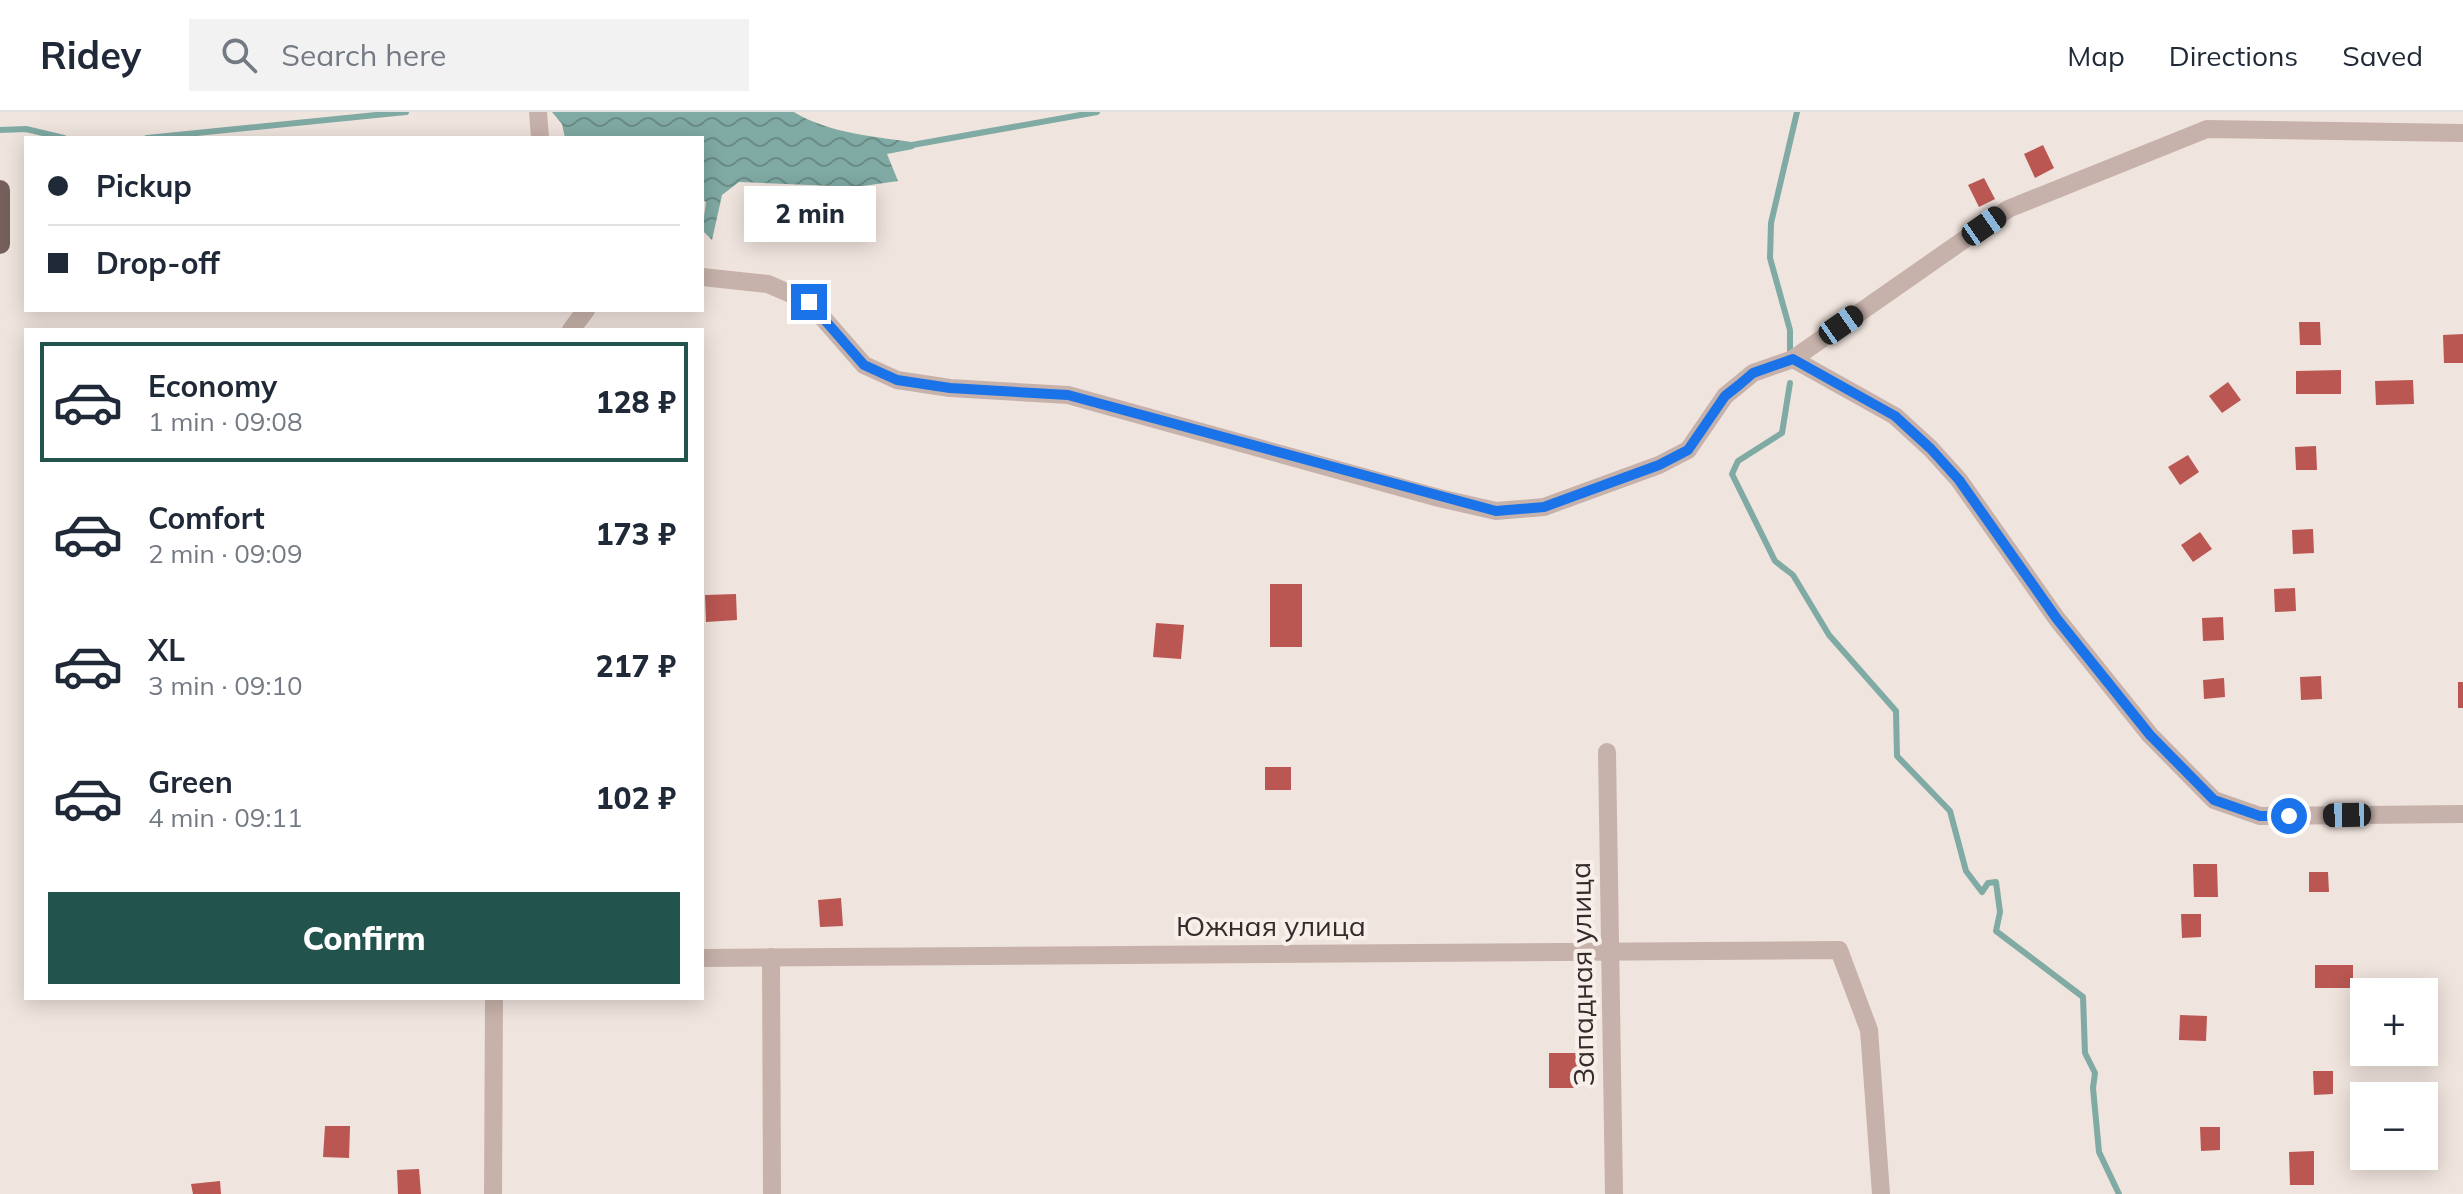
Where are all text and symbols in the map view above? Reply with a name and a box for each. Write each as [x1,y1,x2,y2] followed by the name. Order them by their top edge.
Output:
[189,19,749,91] search box
[40,31,141,79] text: Ridey
[217,33,261,77] icon: search
[281,36,446,74] text: Search here
[2067,38,2125,73] text: Map
[2169,38,2298,73] text: Directions
[2342,38,2423,73] text: Saved
[96,167,192,205] text: Pickup
[743,186,875,242] callout: 2 min
[775,197,845,230] text: 2 min
[1957,202,2011,250] car
[96,244,220,282] text: Drop-off
[791,284,827,320] route end
[1814,301,1868,349] car
[52,366,124,438] icon: car
[148,367,277,405] text: Economy
[596,383,676,421] text: 128 ₽
[148,405,303,438] text: 1 min · 09:08
[52,498,124,570] icon: car
[148,499,265,537] text: Comfort
[596,515,676,553] text: 173 ₽
[148,537,303,570] text: 2 min · 09:09
[52,630,124,702] icon: car
[148,631,185,669] text: XL
[596,647,676,685] text: 217 ₽
[148,669,303,702] text: 3 min · 09:10
[52,762,124,834] icon: car
[148,763,233,801] text: Green
[596,779,676,817] text: 102 ₽
[2271,798,2307,834] route start
[148,801,303,834] text: 4 min · 09:11
[2323,803,2371,827] car
[1562,862,1601,1086] street label: Западная улица
[48,892,680,984] button: Confirm
[1176,908,1366,943] street label: Южная улица
[2350,978,2438,1170] map controls
[2350,978,2438,1066] button: +
[2350,1082,2438,1170] button: −

